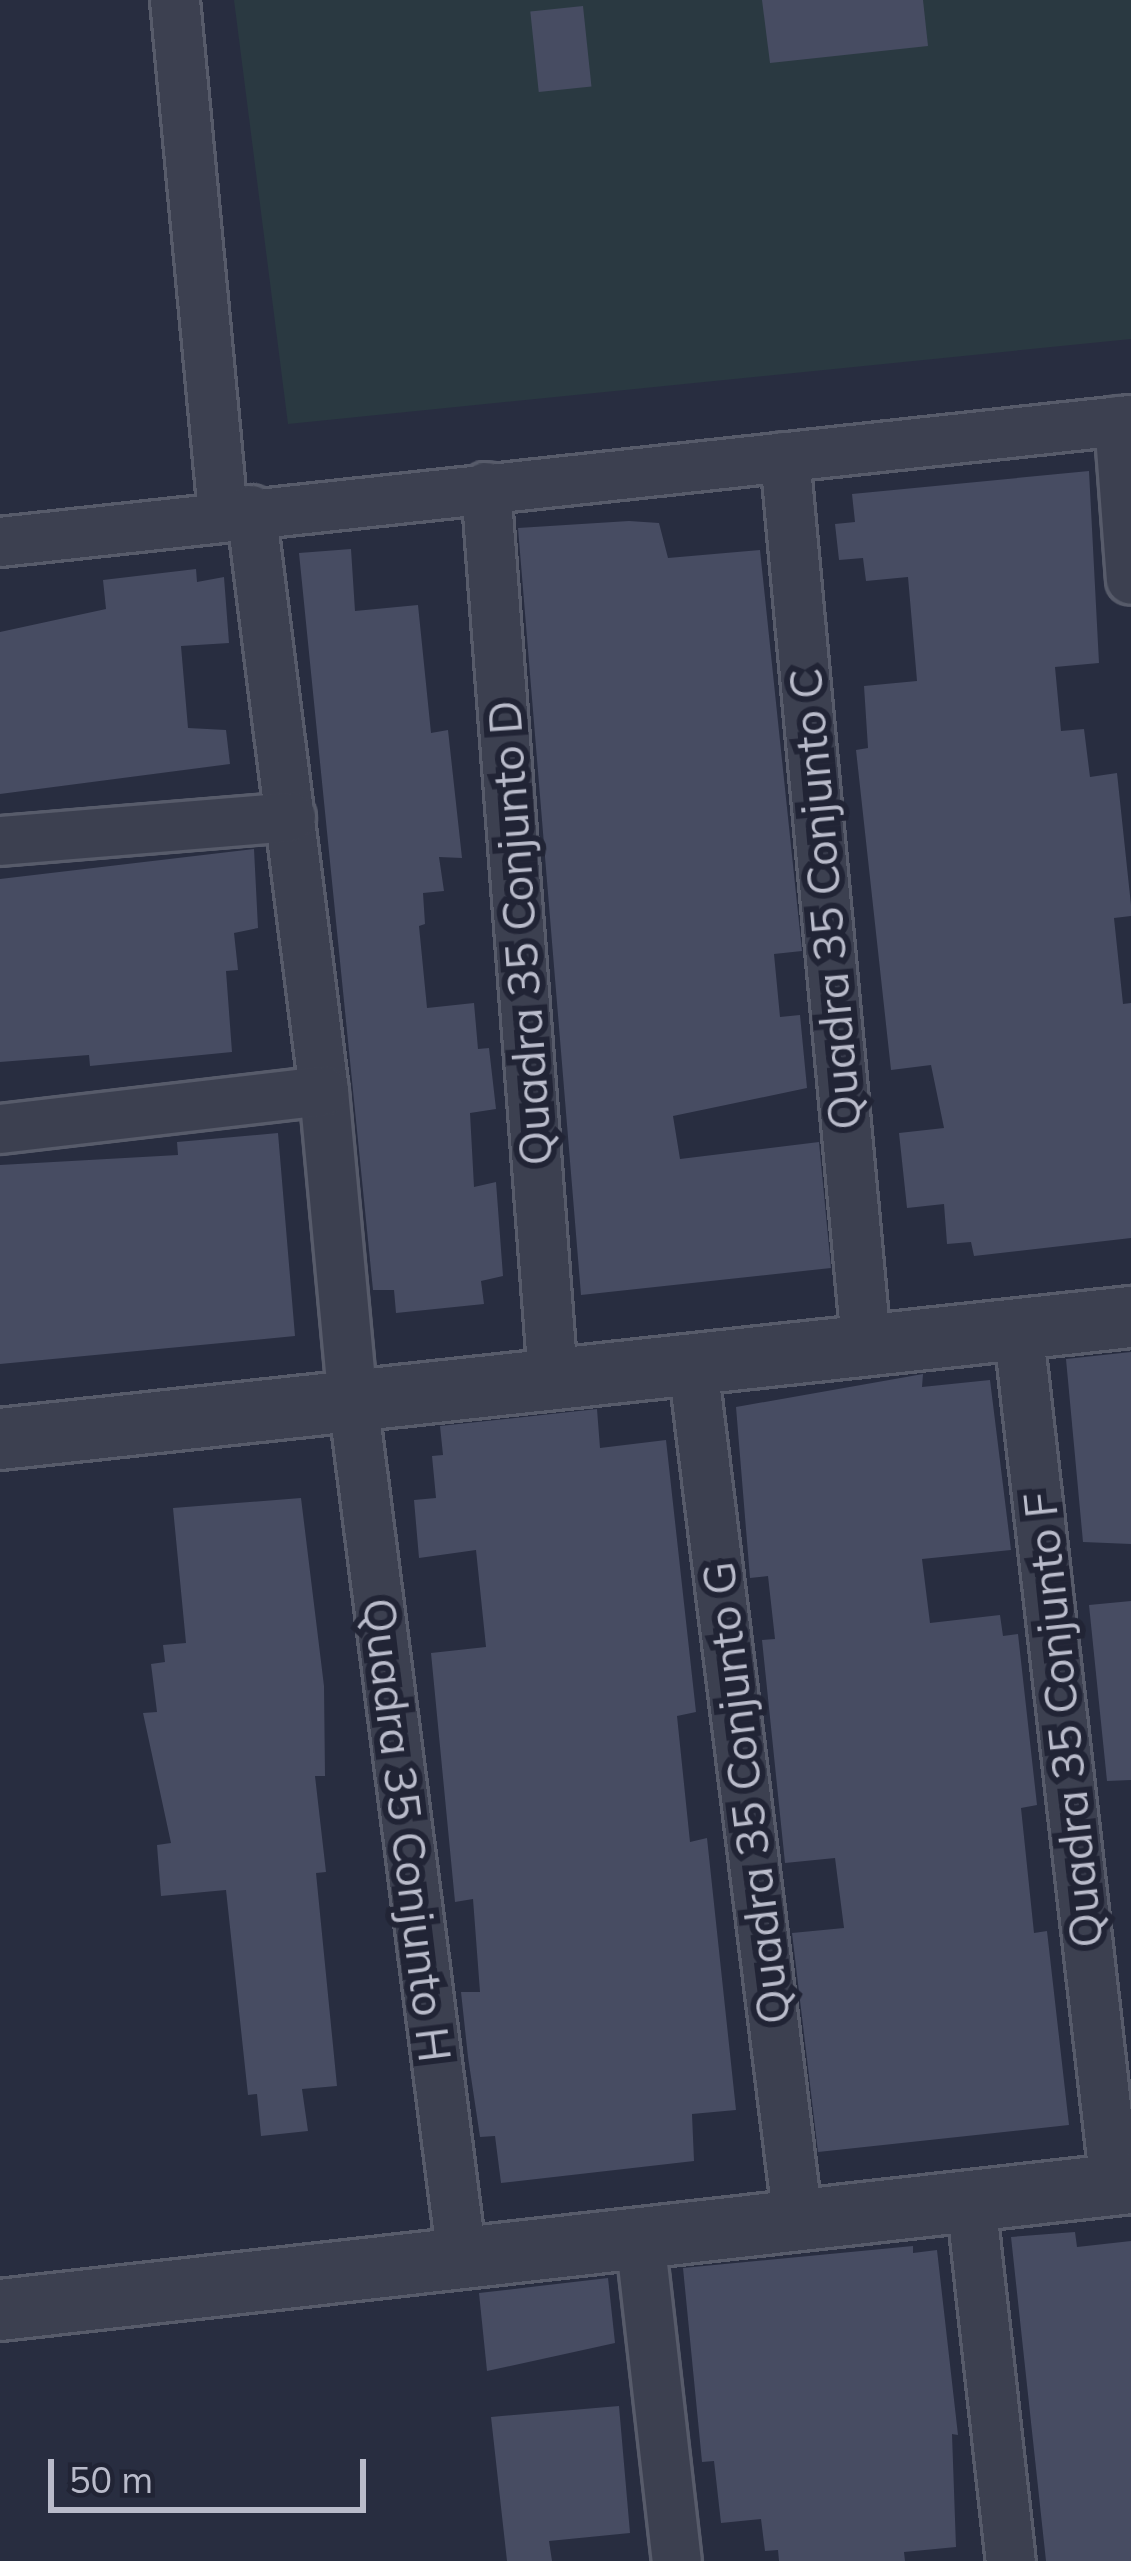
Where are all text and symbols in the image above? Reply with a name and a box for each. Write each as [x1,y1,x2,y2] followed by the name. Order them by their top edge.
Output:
[778,666,872,1132] street label: Quadra 35 Conjunto C
[477,699,563,1167] street label: Quadra 35 Conjunto D
[1012,1489,1114,1951] street label: Quadra 35 Conjunto F
[691,1559,801,2027] street label: Quadra 35 Conjunto G
[352,1595,462,2065] street label: Quadra 35 Conjunto H
[54,2435,372,2509] scale bar
[69,2457,153,2502] text: 50 m

